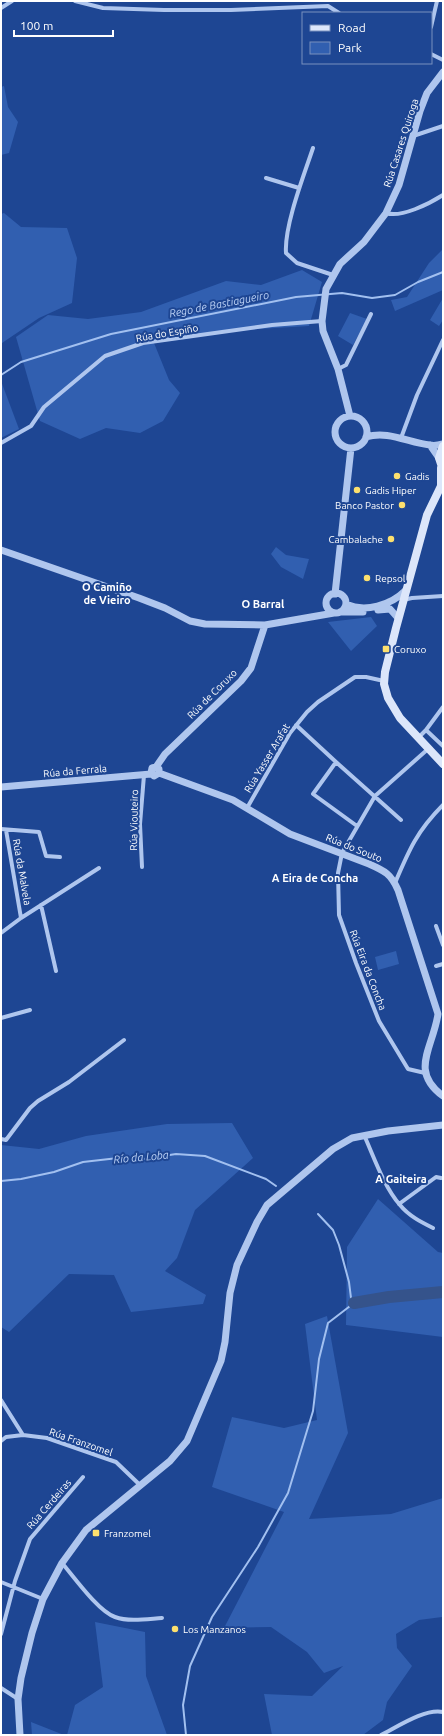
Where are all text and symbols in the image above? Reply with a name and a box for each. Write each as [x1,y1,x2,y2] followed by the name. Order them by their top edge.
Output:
[14,12,113,38] scale bar
[302,12,432,64] legend
[20,19,53,32] text: 100 m
[338,21,366,34] text: Road
[338,41,362,54] text: Park
[381,97,421,189] street label: Rúa Casares Quiroga
[168,288,270,320] water label: Rego de Bastiagueiro
[135,322,199,344] street label: Rúa do Espiño
[392,471,402,481] marker: Gadis
[405,471,429,482] place label: Gadis
[352,485,362,495] marker: Gadis Hiper
[365,485,416,496] place label: Gadis Hiper
[335,500,394,511] place label: Banco Pastor
[397,500,407,510] marker: Banco Pastor
[328,534,383,545] place label: Cambalache
[386,534,396,544] marker: Cambalache
[362,573,372,583] marker: Repsol
[375,573,406,584] place label: Repsol
[82,581,132,606] district label: O Camiño de Vieiro
[242,598,285,610] district label: O Barral
[381,644,391,654] marker: Coruxo
[394,644,426,655] place label: Coruxo
[185,667,239,721] street label: Rúa de Coruxo
[242,721,292,794] street label: Rúa Yasser Arafat
[43,763,107,779] street label: Rúa da Ferrala
[128,789,140,851] street label: Rúa Viouteiro
[324,832,384,864] street label: Rúa do Souto
[11,838,33,906] street label: Rúa da Malvela
[272,872,358,884] district label: A Eira de Concha
[348,928,388,1012] street label: Rúa Eira da Concha
[113,1149,169,1165] water label: Río da Loba
[375,1173,427,1185] district label: A Gaiteira
[48,1426,114,1458] street label: Rúa Franzomel
[25,1477,73,1531] street label: Rúa Cerdeiras
[91,1528,101,1538] marker: Franzomel
[104,1528,151,1539] place label: Franzomel
[170,1624,180,1634] marker: Los Manzanos
[183,1624,246,1635] place label: Los Manzanos

